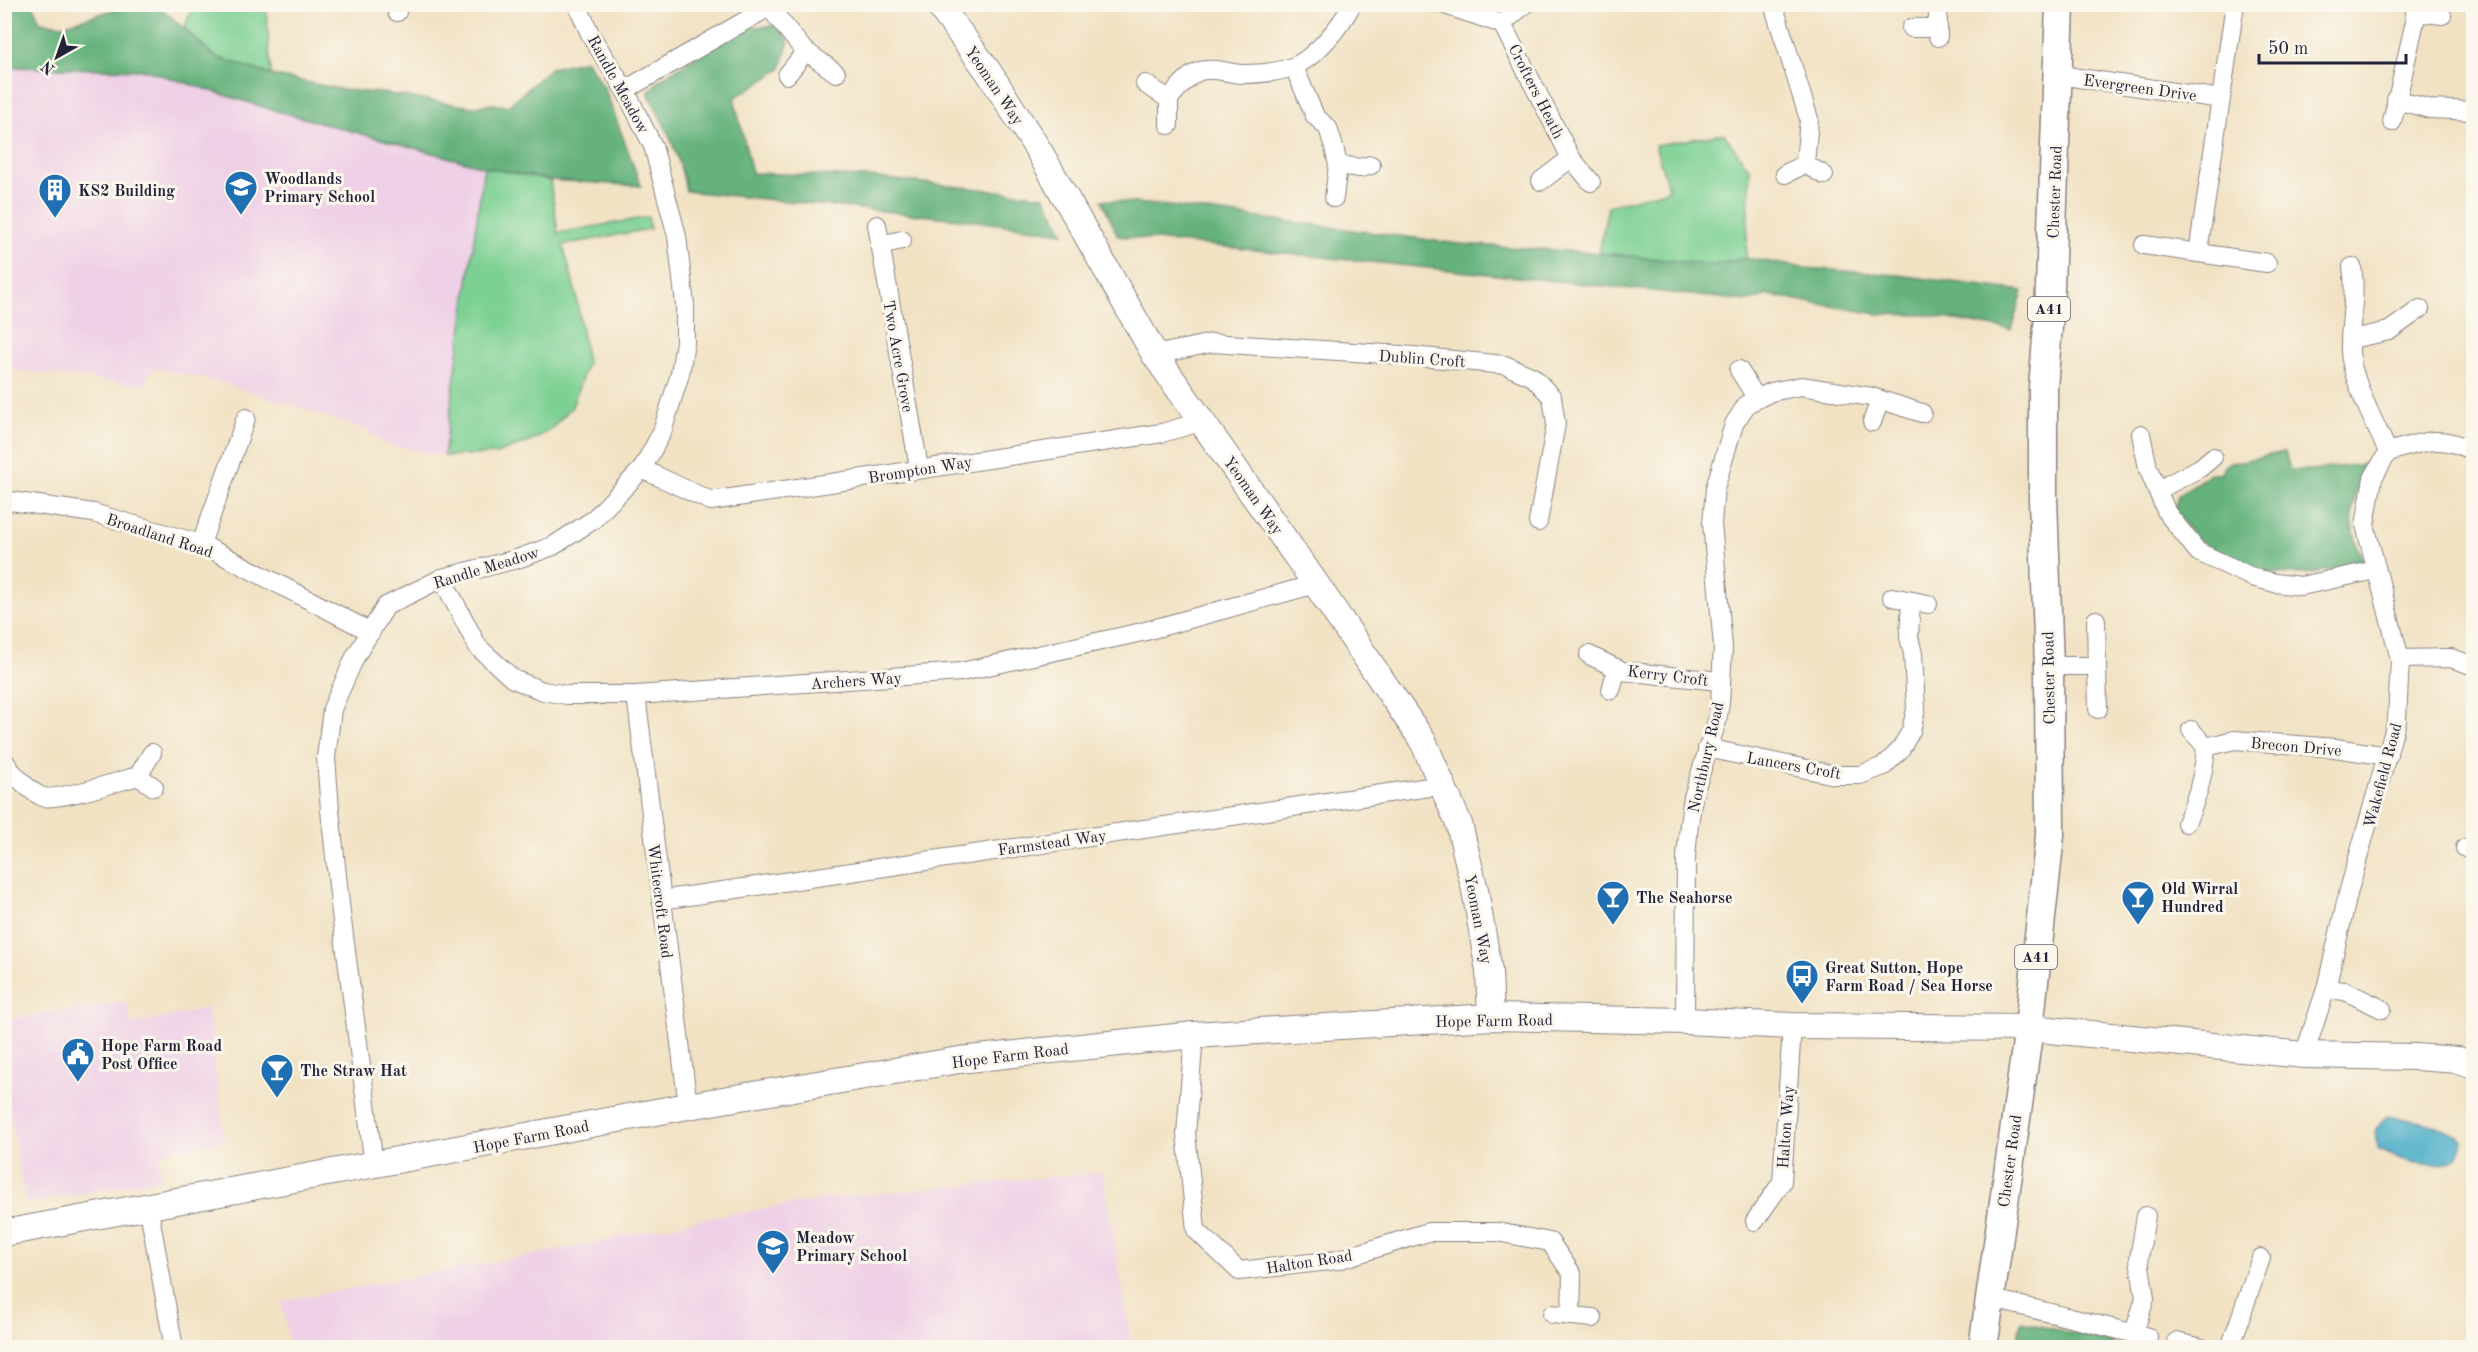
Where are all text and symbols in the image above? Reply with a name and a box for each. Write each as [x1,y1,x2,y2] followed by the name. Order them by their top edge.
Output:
[27,27,87,87] north arrow
[2259,27,2406,65] scale bar
[584,33,651,137] street label: Randle Meadow
[2268,40,2308,58] text: 50 m
[1505,42,1566,142] street label: Crofters Heath
[961,44,1026,129] street label: Yeoman Way
[38,56,58,77] text: N
[2082,73,2197,105] street label: Evergreen Drive
[2046,145,2066,239] street label: Chester Road
[223,169,259,216] school or university icon: Woodlands Primary School
[37,172,73,219] building icon: KS2 Building
[264,172,375,206] place label: Woodlands Primary School
[78,184,175,200] place label: KS2 Building
[2028,297,2070,321] road number: A41
[879,299,915,414] street label: Two Acre Grove
[1378,349,1466,371] street label: Dublin Croft
[1220,454,1285,539] street label: Yeoman Way
[867,455,974,487] street label: Brompton Way
[104,512,215,562] street label: Broadland Road
[432,545,542,593] street label: Randle Meadow
[2041,631,2059,725] street label: Chester Road
[1626,664,1710,690] street label: Kerry Croft
[810,671,903,693] street label: Archers Way
[1686,701,1727,814] street label: Northbury Road
[2362,721,2406,830] street label: Wakefield Road
[2250,736,2342,760] street label: Brecon Drive
[1745,751,1843,783] street label: Lancers Croft
[997,828,1108,860] street label: Farmstead Way
[644,843,674,960] street label: Whitecroft Road
[1460,873,1494,966] street label: Yeoman Way
[1595,879,1631,926] bar icon: The Seahorse
[2120,879,2156,926] bar icon: Old Wirral Hundred
[2161,882,2238,916] place label: Old Wirral Hundred
[1636,891,1732,907] place label: The Seahorse
[2015,945,2057,969] road number: A41
[1784,958,1820,1005] bus stop icon: Great Sutton, Hope Farm Road / Sea Horse
[1825,961,1993,995] place label: Great Sutton, Hope Farm Road / Sea Horse
[1435,1013,1553,1031] street label: Hope Farm Road
[60,1036,96,1083] public building icon: Hope Farm Road Post Office
[101,1039,222,1073] place label: Hope Farm Road Post Office
[951,1042,1070,1072] street label: Hope Farm Road
[259,1052,295,1099] bar icon: The Straw Hat
[300,1064,407,1080] place label: The Straw Hat
[1776,1084,1798,1169] street label: Halton Way
[1997,1114,2025,1209] street label: Chester Road
[472,1119,591,1157] street label: Hope Farm Road
[755,1228,791,1275] school or university icon: Meadow Primary School
[796,1231,907,1265] place label: Meadow Primary School
[1265,1248,1354,1278] street label: Halton Road

